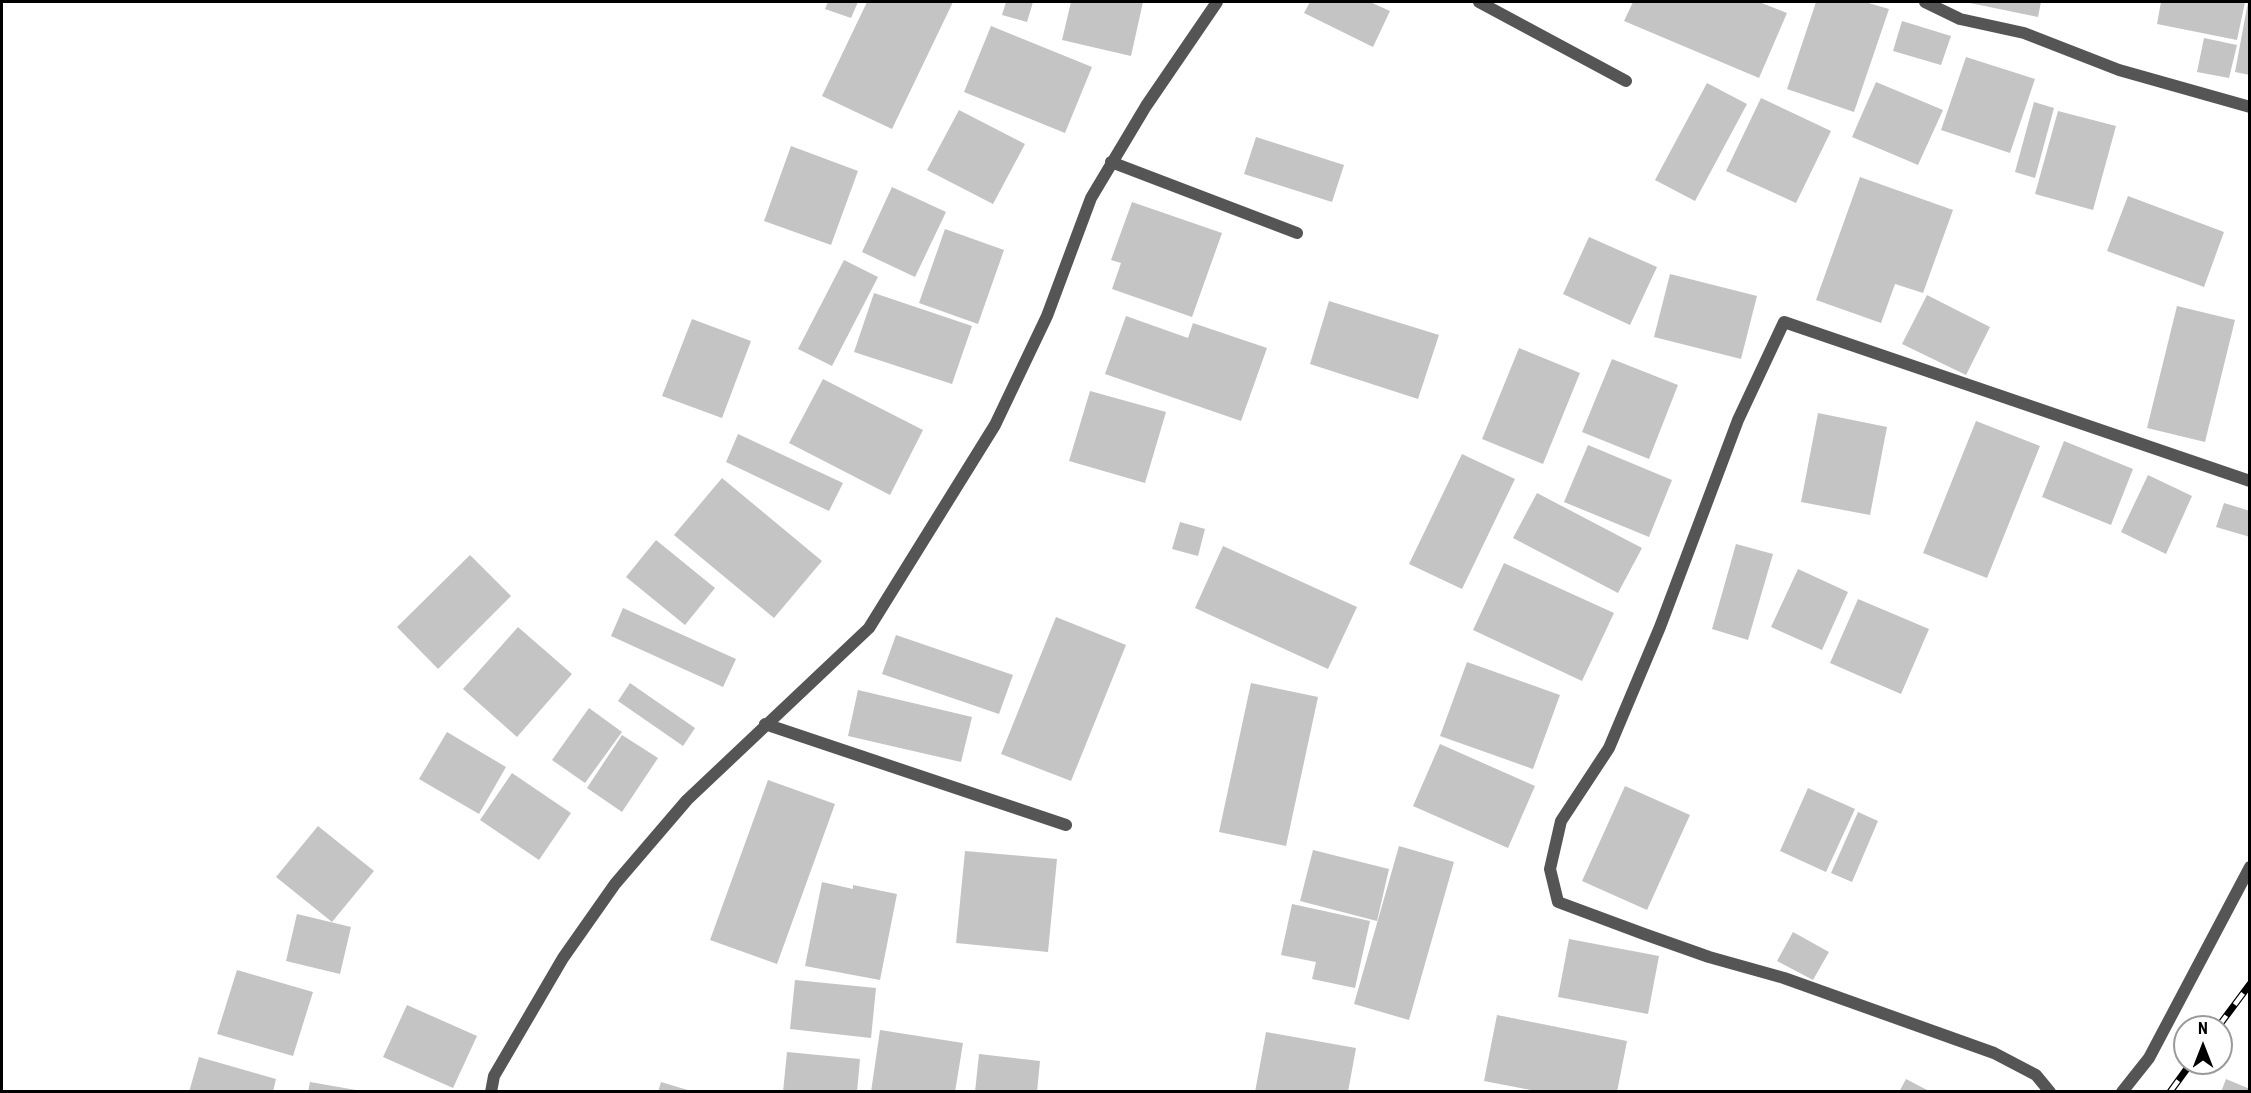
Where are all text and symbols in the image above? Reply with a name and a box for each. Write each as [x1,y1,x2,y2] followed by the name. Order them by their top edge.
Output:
[2173,1015,2233,1075] north arrow
[2198,1019,2208,1038] text: N

